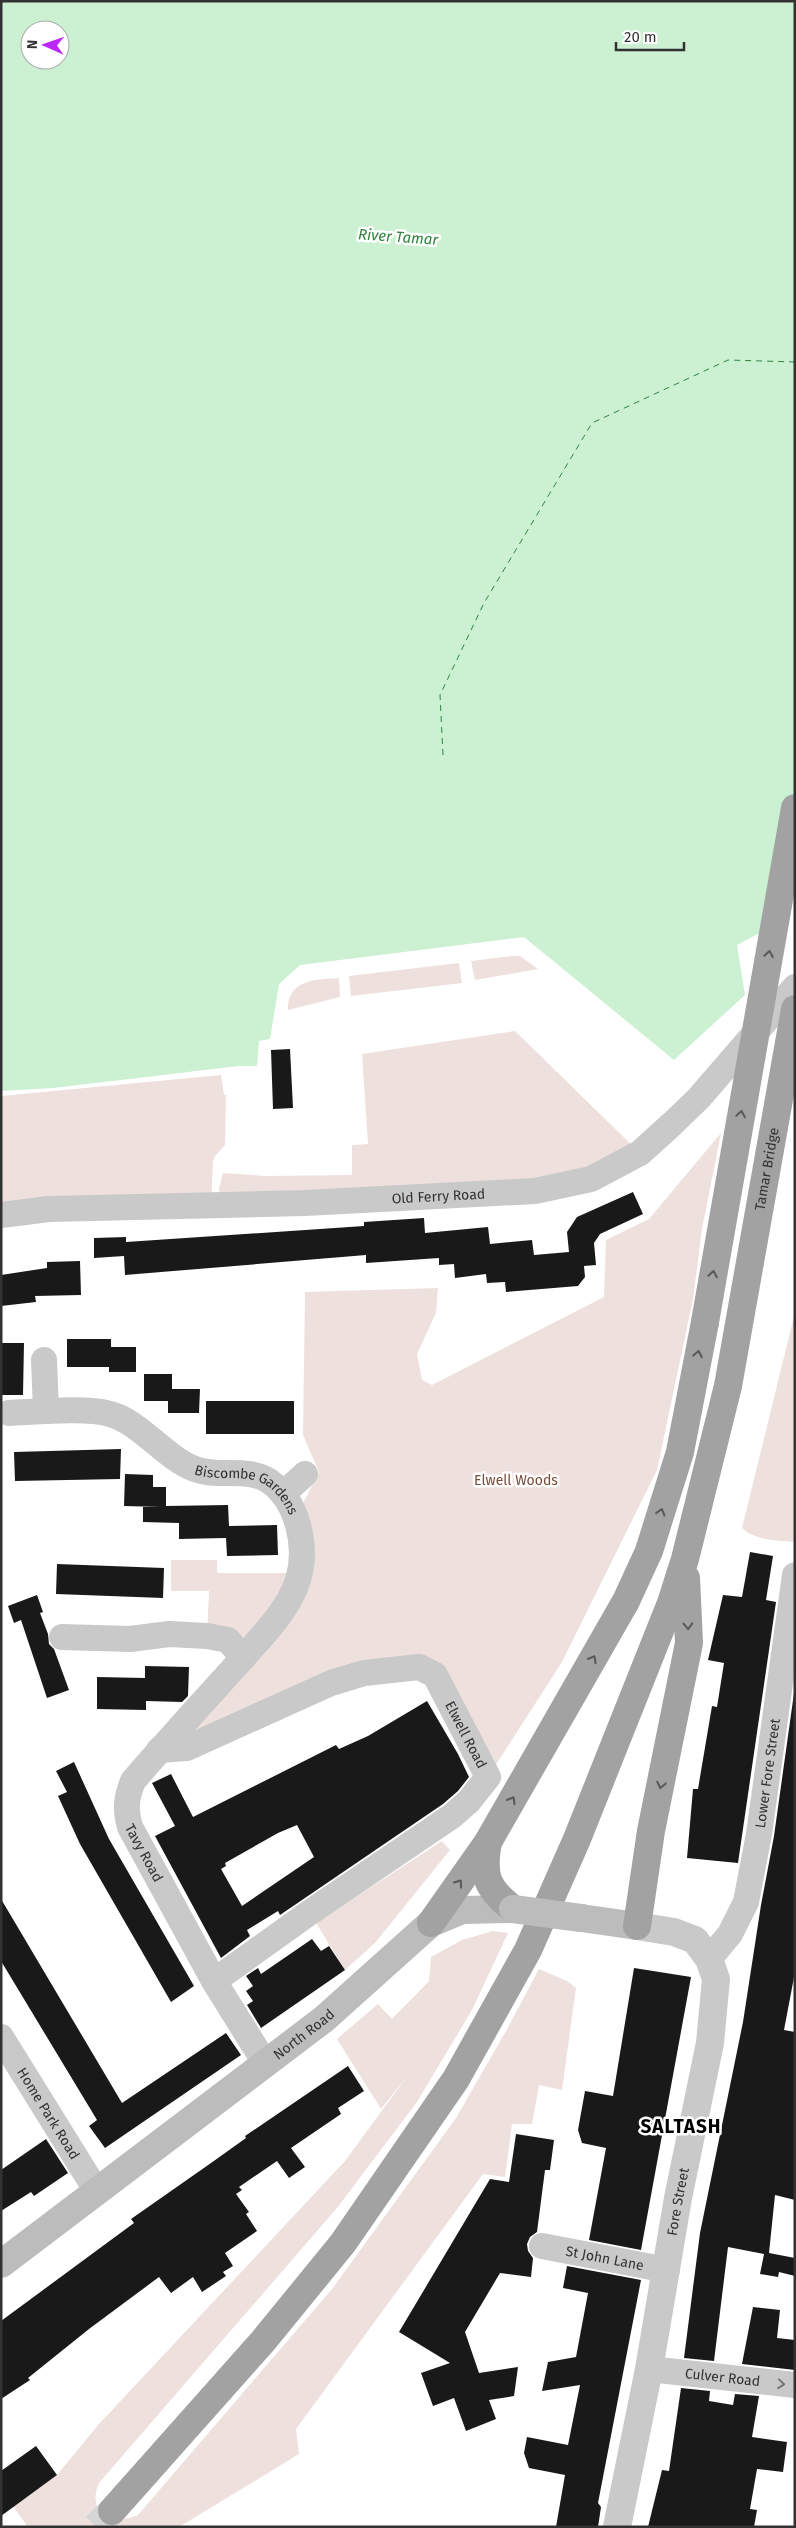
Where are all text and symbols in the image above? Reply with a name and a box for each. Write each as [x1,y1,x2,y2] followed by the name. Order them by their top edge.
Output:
[20,20,70,70] north arrow
[616,20,684,52] scale bar
[624,28,657,46] text: 20 m
[24,40,41,50] text: N
[357,225,440,249] water label: River Tamar
[764,949,774,958] one-way arrow
[736,1109,746,1118] one-way arrow
[751,1126,782,1212] street label: Tamar Bridge
[391,1185,486,1207] street label: Old Ferry Road
[707,1269,718,1278] one-way arrow
[693,1350,703,1359] one-way arrow
[193,1461,302,1518] street label: Biscombe Gardens
[474,1472,558,1489] park label: Elwell Woods
[656,1509,666,1517] one-way arrow
[683,1622,694,1630] one-way arrow
[586,1655,596,1664] one-way arrow
[442,1698,490,1771] street label: Elwell Road
[751,1716,784,1829] street label: Lower Fore Street
[656,1781,666,1790] one-way arrow
[506,1796,516,1805] one-way arrow
[121,1821,167,1885] street label: Tavy Road
[453,1879,462,1889] one-way arrow
[270,2005,338,2063] street label: North Road
[14,2065,83,2162] street label: Home Park Road
[641,2115,722,2138] district label: SALTASH
[663,2165,693,2237] street label: Fore Street
[564,2242,645,2274] street label: St John Lane
[684,2364,761,2390] street label: Culver Road
[778,2378,786,2389] one-way arrow

